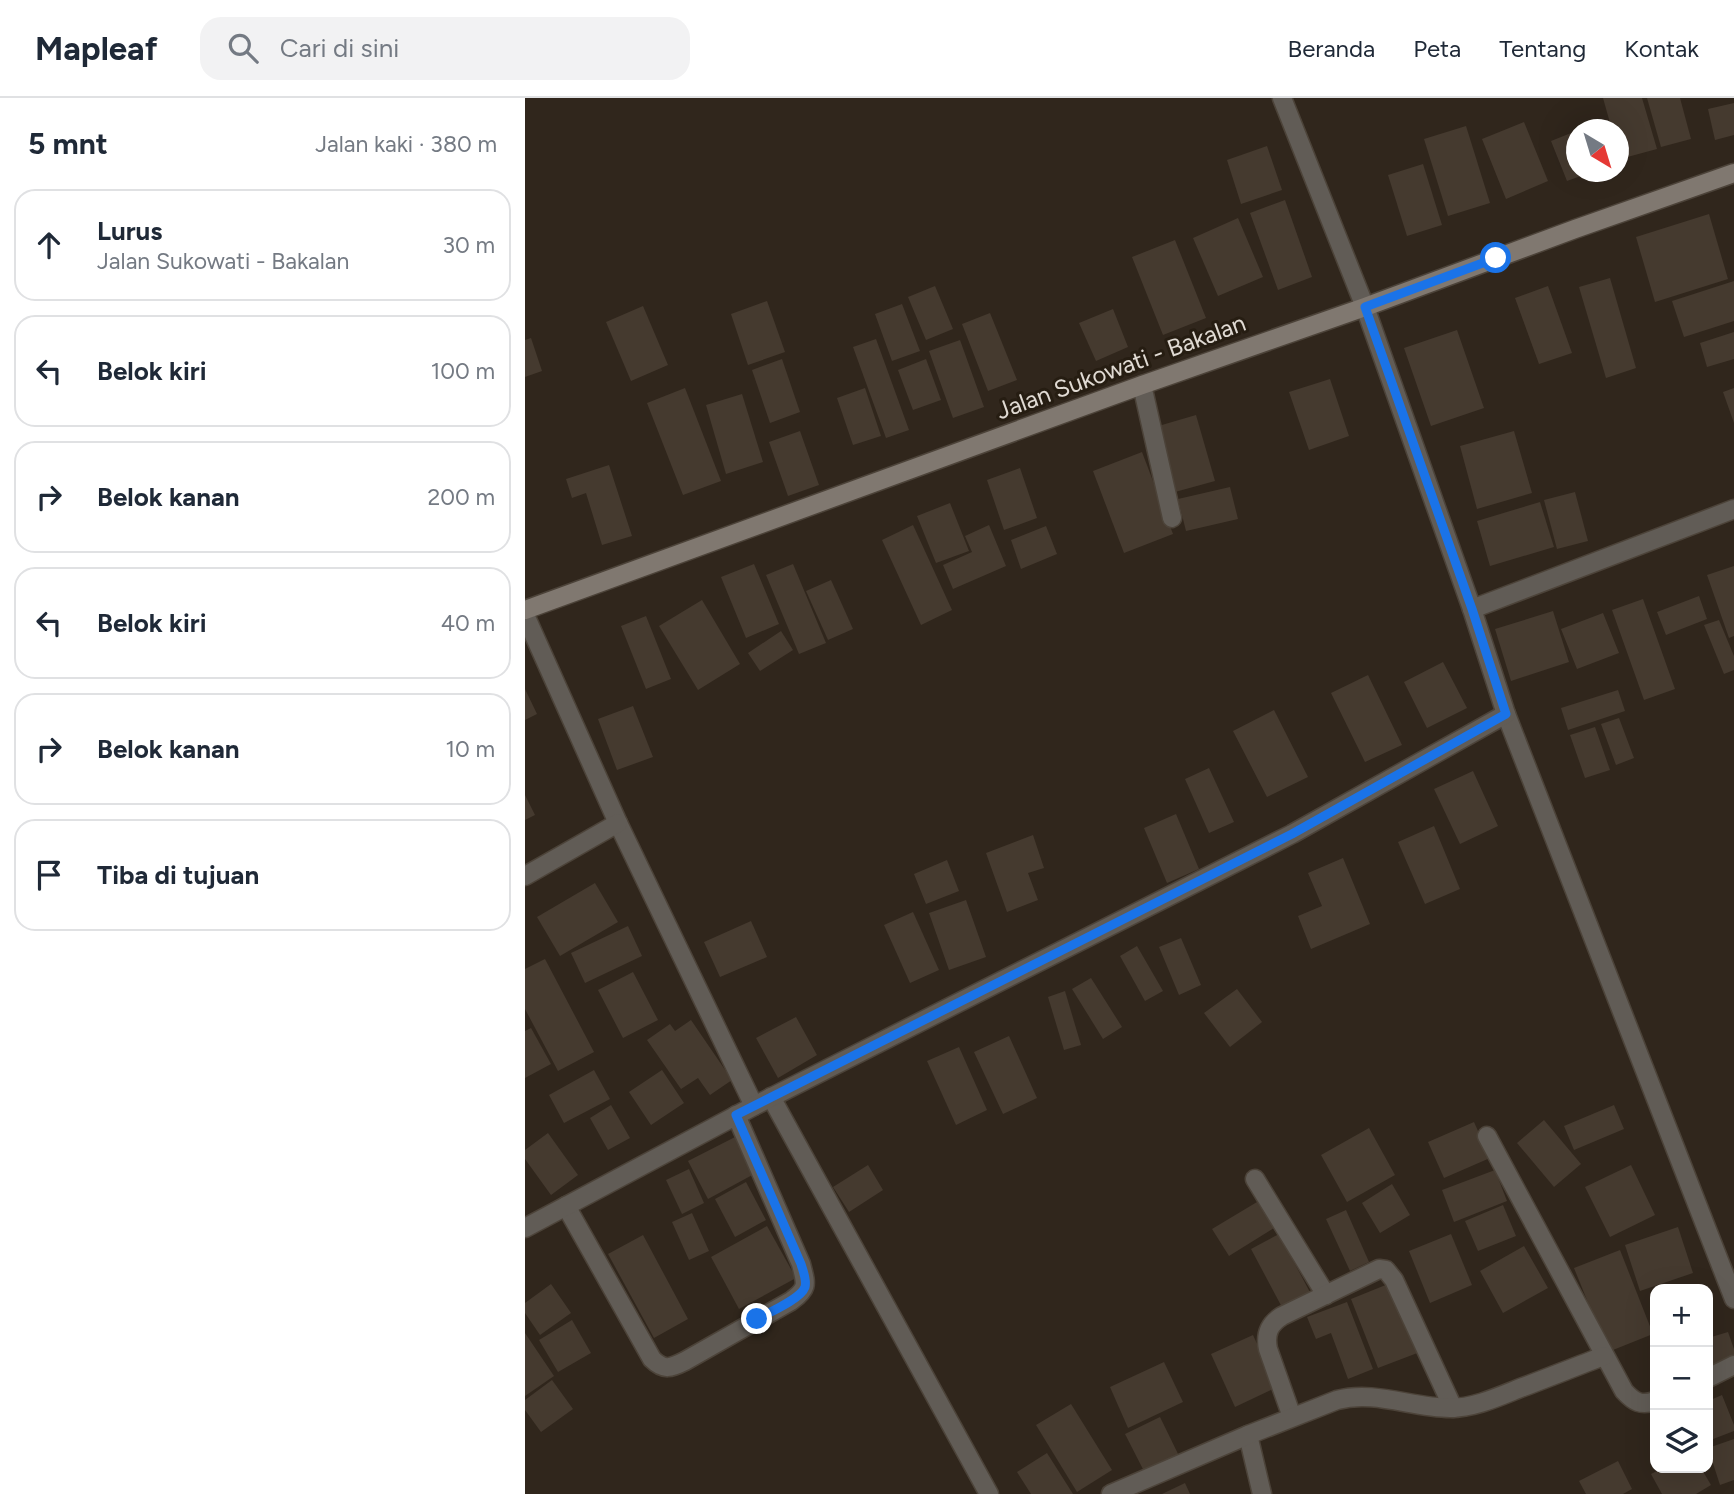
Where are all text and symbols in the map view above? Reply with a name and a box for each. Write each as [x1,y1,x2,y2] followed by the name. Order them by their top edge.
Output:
[200,17,690,80] search box
[35,29,158,68] text: Mapleaf
[224,29,262,67] icon: search
[280,32,399,64] text: Cari di sini
[1288,34,1375,63] text: Beranda
[1413,34,1461,63] text: Peta
[1499,34,1586,63] text: Tentang
[1624,34,1699,63] text: Kontak
[1566,119,1629,182] north arrow
[28,125,108,162] text: 5 mnt
[315,130,497,158] text: Jalan kaki · 380 m
[97,215,162,247] text: Lurus
[30,226,68,264] icon: ahead
[442,231,495,259] text: 30 m
[1480,242,1511,273] route start
[97,247,349,275] text: Jalan Sukowati - Bakalan
[992,308,1249,425] street label: Jalan Sukowati - Bakalan
[30,352,68,390] icon: left
[97,355,206,387] text: Belok kiri
[431,357,495,385] text: 100 m
[30,478,68,516] icon: right
[97,481,240,513] text: Belok kanan
[427,483,495,511] text: 200 m
[30,604,68,642] icon: left
[97,607,206,639] text: Belok kiri
[441,609,495,637] text: 40 m
[30,730,68,768] icon: right
[97,733,240,765] text: Belok kanan
[446,735,495,763] text: 10 m
[30,856,68,894] icon: arrive
[97,859,259,891] text: Tiba di tujuan
[1650,1284,1713,1473] map controls
[1650,1284,1713,1347] button: +
[741,1303,772,1334] route end
[1650,1347,1713,1410] button: −
[1650,1410,1713,1473] button: layers

